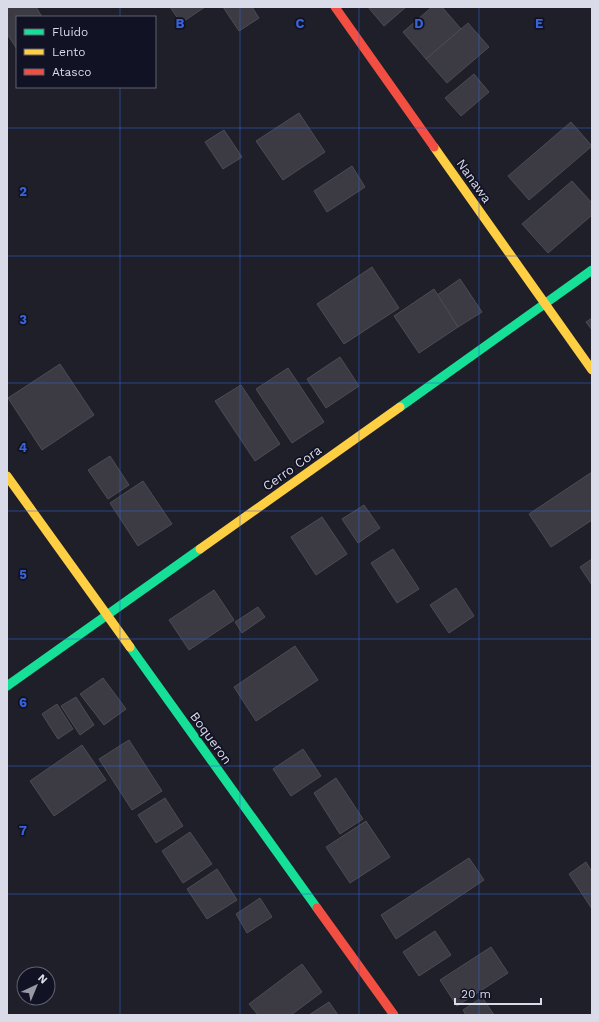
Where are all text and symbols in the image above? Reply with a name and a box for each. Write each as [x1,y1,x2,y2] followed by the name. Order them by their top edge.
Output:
[16,16,156,88] legend
[176,16,185,31] text: B
[296,16,305,31] text: C
[414,16,424,31] text: D
[535,16,543,31] text: E
[52,25,88,39] text: Fluido
[52,45,86,59] text: Lento
[52,65,92,79] text: Atasco
[453,156,495,206] street label: Nanawa
[19,184,27,199] text: 2
[19,312,27,327] text: 3
[19,440,28,455] text: 4
[260,442,325,494] street label: Cerro Cora
[19,567,27,582] text: 5
[19,695,27,710] text: 6
[187,709,235,767] street label: Boqueron
[19,823,27,838] text: 7
[16,966,56,1006] north arrow
[35,972,50,987] text: N
[455,980,541,1006] scale bar
[461,987,491,1001] text: 20 m

